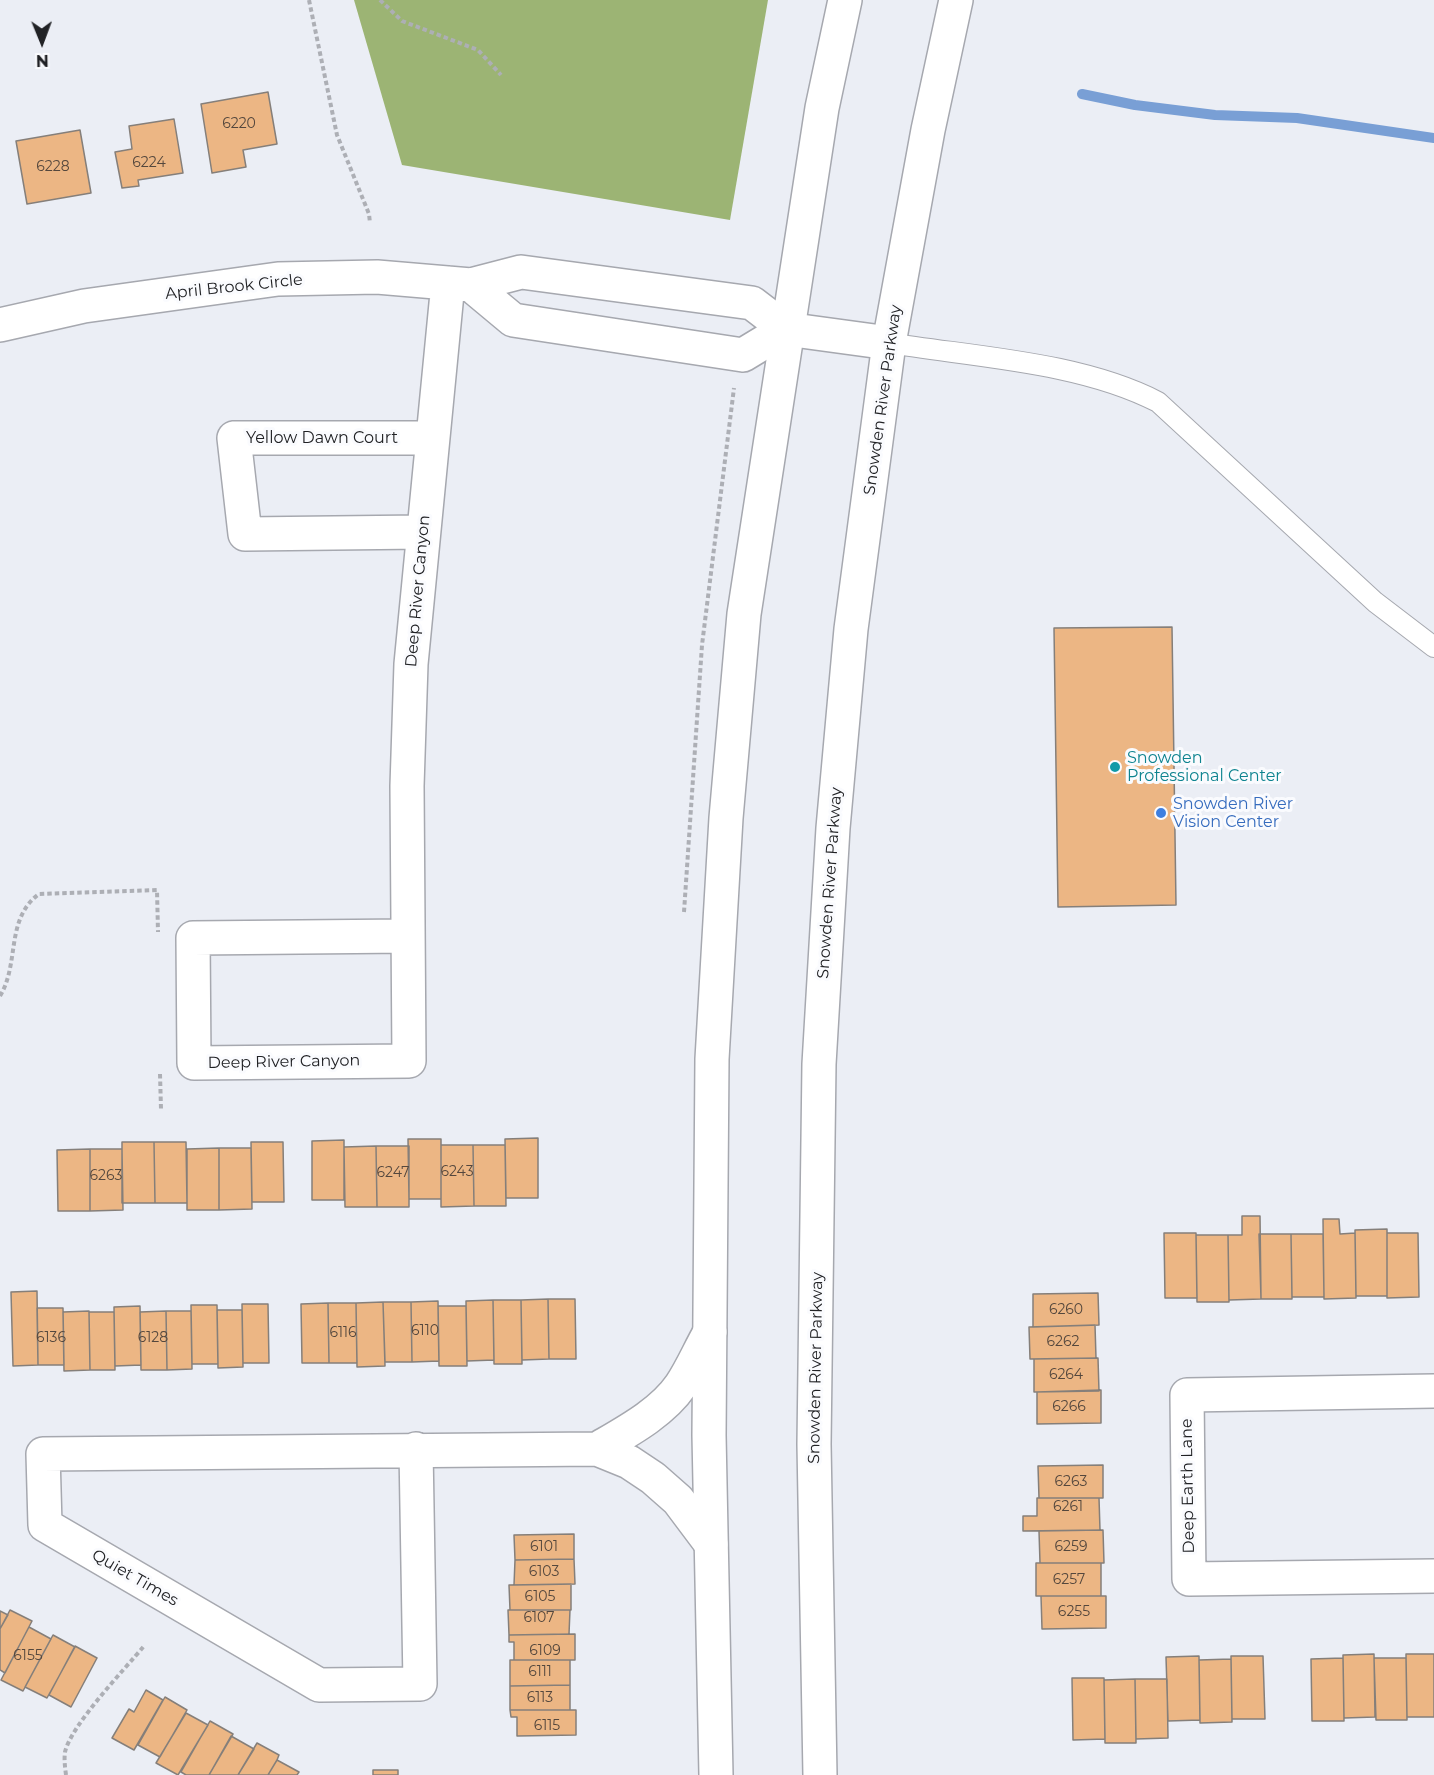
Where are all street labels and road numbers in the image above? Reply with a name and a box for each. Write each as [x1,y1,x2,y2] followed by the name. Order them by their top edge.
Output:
[164,270,304,304] street label: April Brook Circle
[860,304,906,496] street label: Snowden River Parkway
[246,428,398,448] street label: Yellow Dawn Court
[402,514,434,668] street label: Deep River Canyon
[814,787,846,979] street label: Snowden River Parkway
[208,1051,360,1073] street label: Deep River Canyon
[805,1272,827,1464] street label: Snowden River Parkway
[1177,1418,1199,1554] street label: Deep Earth Lane
[88,1545,182,1611] street label: Quiet Times

